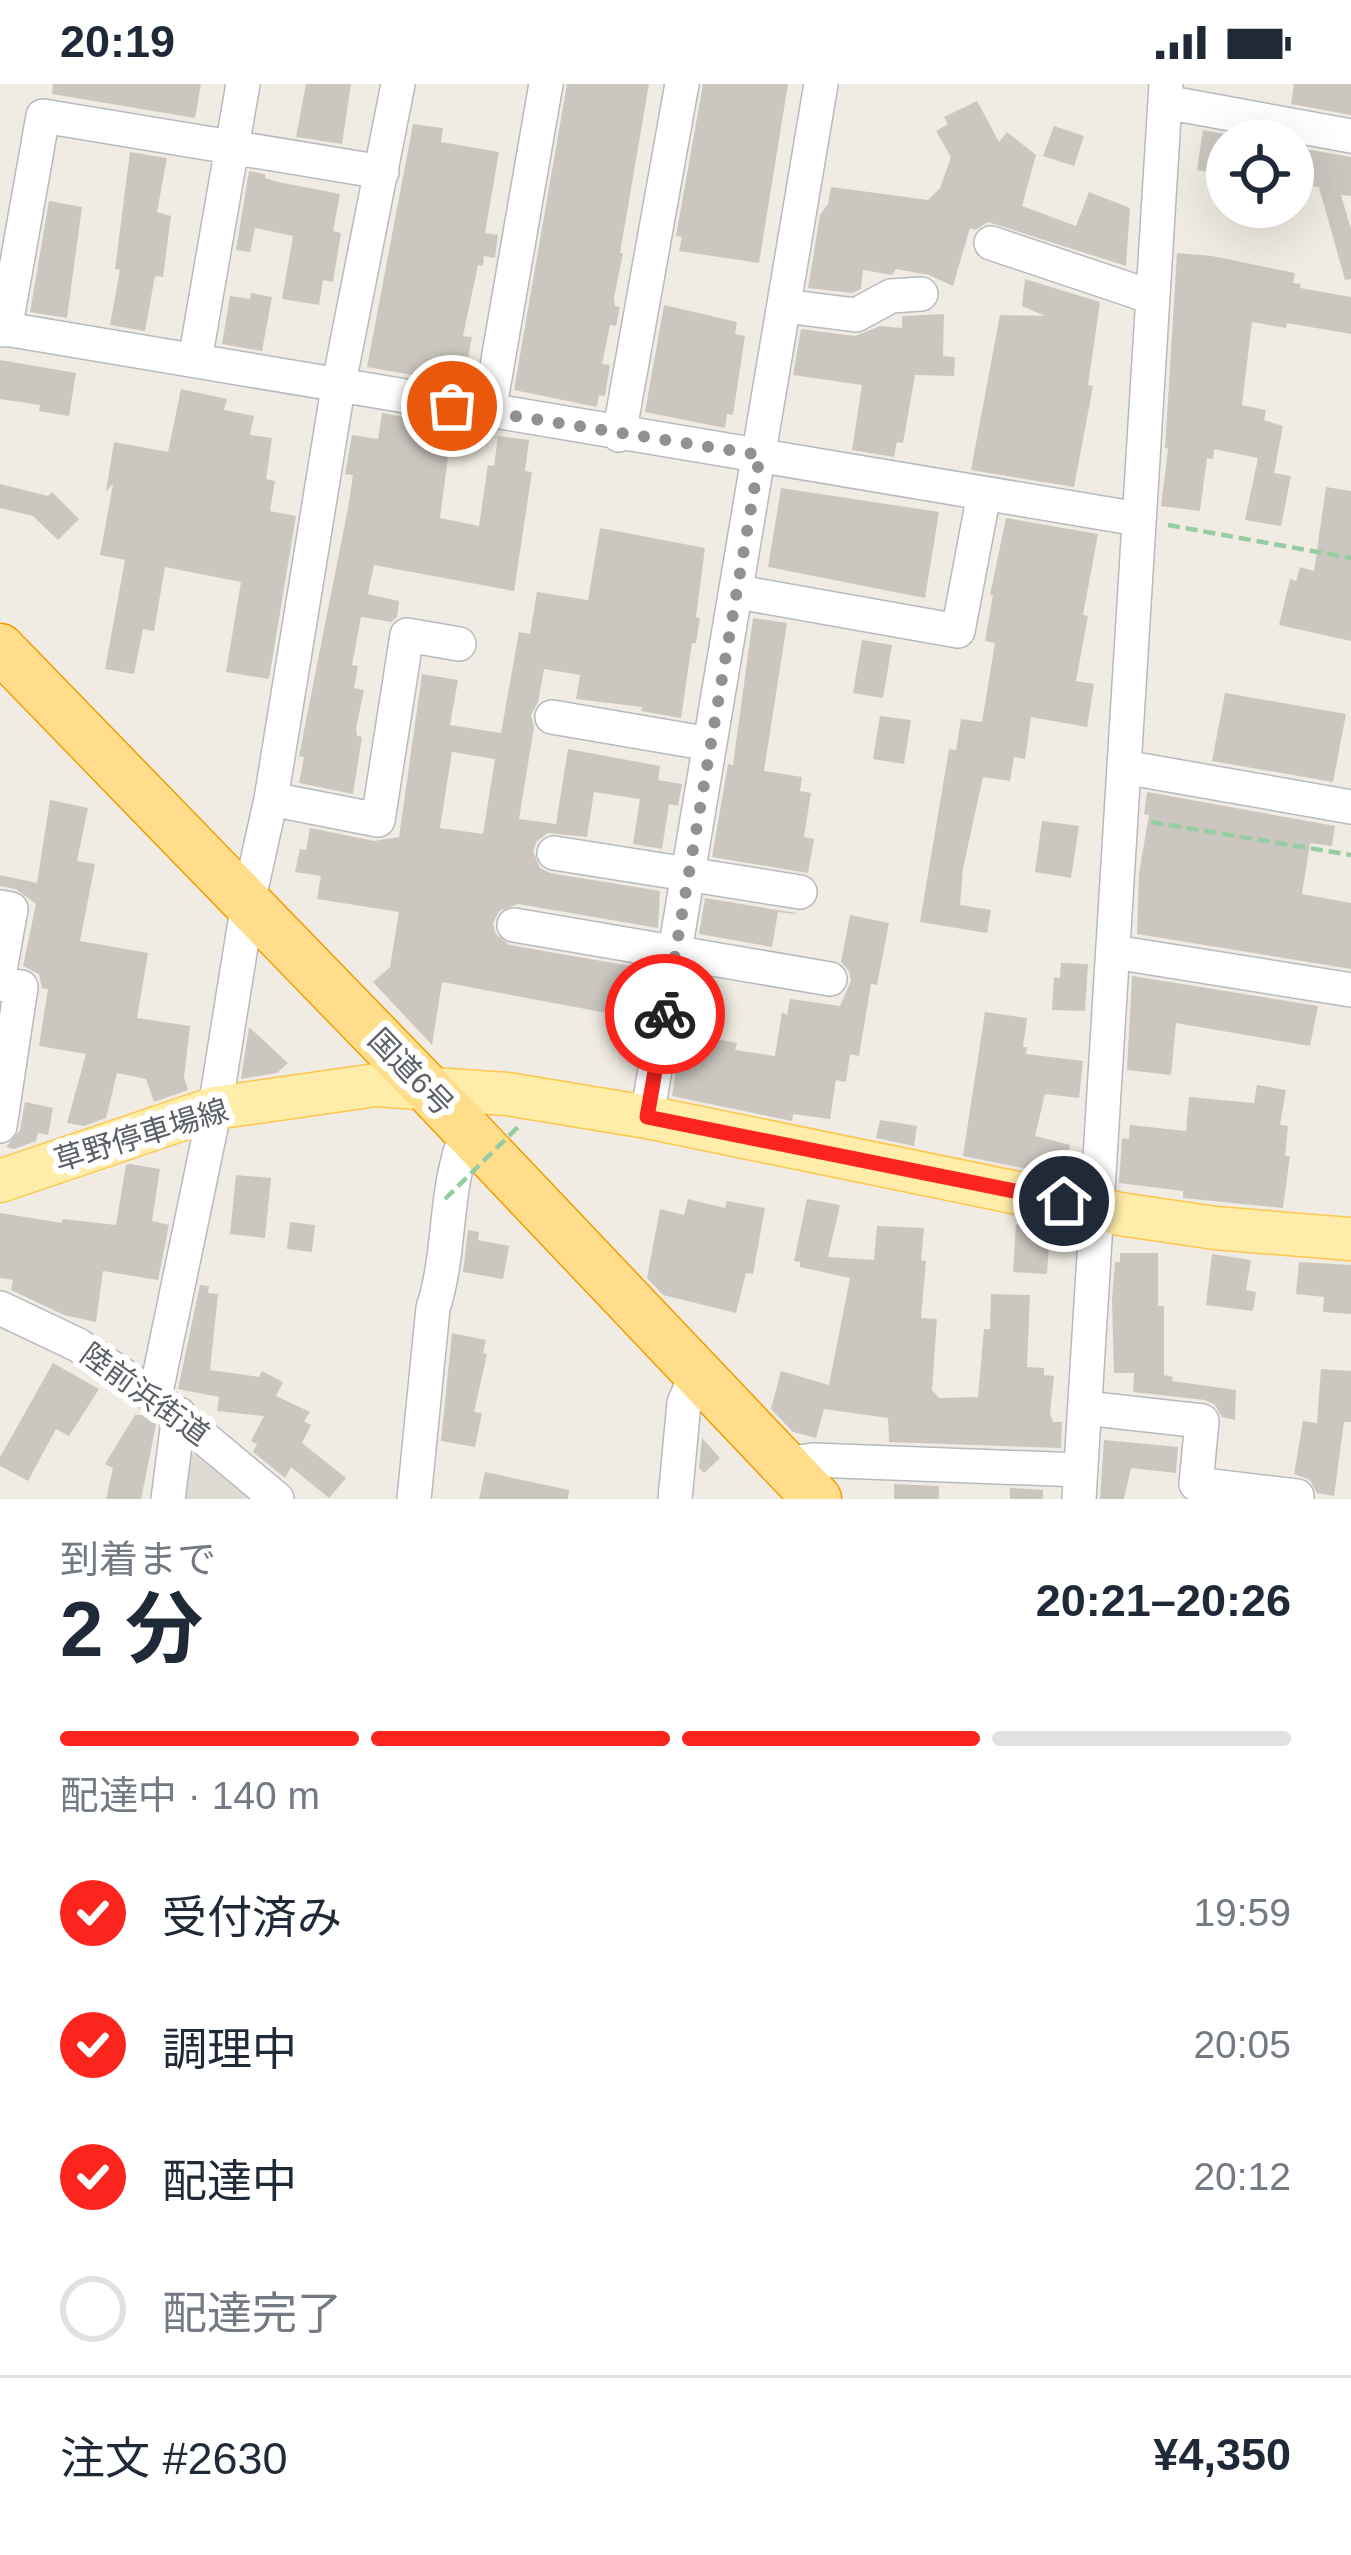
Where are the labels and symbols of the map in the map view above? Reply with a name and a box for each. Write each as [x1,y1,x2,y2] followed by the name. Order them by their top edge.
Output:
[401,355,503,457] pin
[605,954,725,1074] courier
[362,1022,460,1122] street label: 国道6号
[50,1093,232,1177] street label: 草野停車場線
[1013,1150,1115,1252] pin
[75,1337,215,1451] street label: 陸前浜街道

